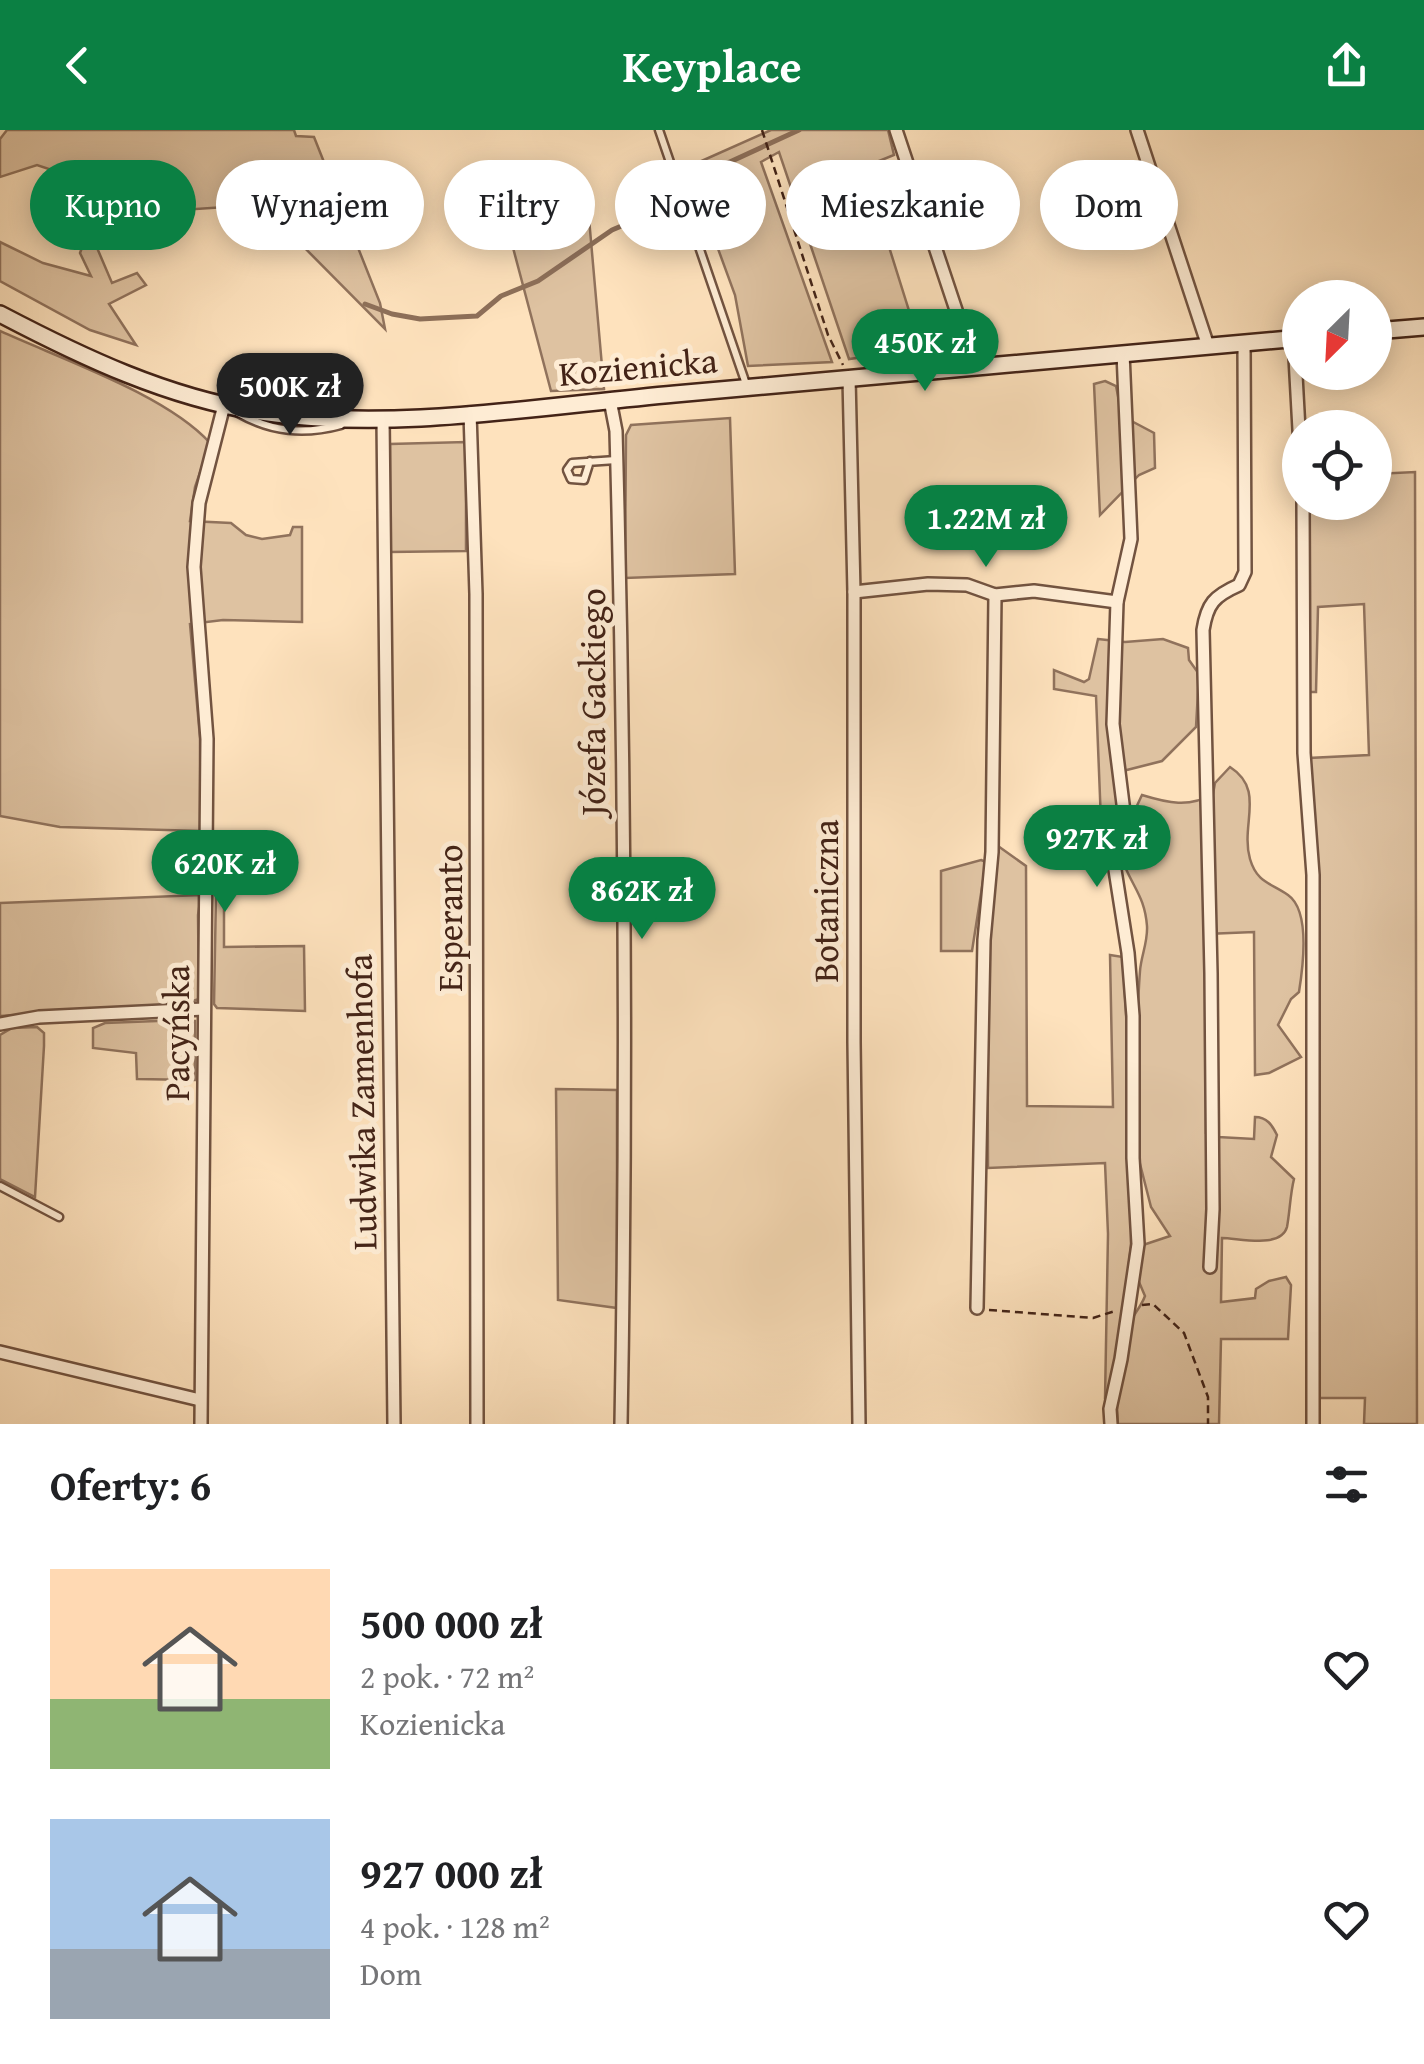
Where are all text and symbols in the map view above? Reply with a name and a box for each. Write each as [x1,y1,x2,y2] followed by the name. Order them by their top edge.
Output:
[622,33,802,98] text: Keyplace
[50,38,105,93] icon: back
[1319,38,1374,93] icon: share
[30,160,196,250] chip: Kupno
[216,160,424,250] chip: Wynajem
[444,160,595,250] chip: Filtry
[615,160,766,250] chip: Nowe
[786,160,1020,250] chip: Mieszkanie
[1040,160,1178,250] chip: Dom
[1282,280,1392,390] north arrow
[1282,280,1392,520] map controls
[833,309,1017,394] pin: 450K zł
[874,318,976,365] text: 450K zł
[557,334,720,399] street label: Kozienicka
[198,353,382,438] pin: 500K zł
[239,362,341,409] text: 500K zł
[1282,410,1392,520] button: locate
[883,485,1089,570] pin: 1.22M zł
[926,494,1046,541] text: 1.22M zł
[567,588,618,820] street label: Józefa Gackiego
[1005,805,1189,890] pin: 927K zł
[1046,814,1148,861] text: 927K zł
[800,819,851,983] street label: Botaniczna
[133,830,317,915] pin: 620K zł
[174,839,276,886] text: 620K zł
[424,844,475,992] street label: Esperanto
[550,857,734,942] pin: 862K zł
[591,866,693,913] text: 862K zł
[333,953,390,1251] street label: Ludwika Zamenhofa
[151,964,202,1101] street label: Pacyńska
[50,1454,211,1515] text: Oferty: 6
[1319,1457,1374,1512] icon: filters
[360,1592,543,1653] text: 500 000 zł
[130,1609,250,1729] icon: home
[1319,1642,1374,1697] icon: heart
[360,1653,534,1700] text: 2 pok. · 72 m²
[360,1700,505,1747] text: Kozienicka
[360,1842,543,1903] text: 927 000 zł
[130,1859,250,1979] icon: home
[1319,1892,1374,1947] icon: heart
[360,1903,550,1950] text: 4 pok. · 128 m²
[360,1950,422,1997] text: Dom

